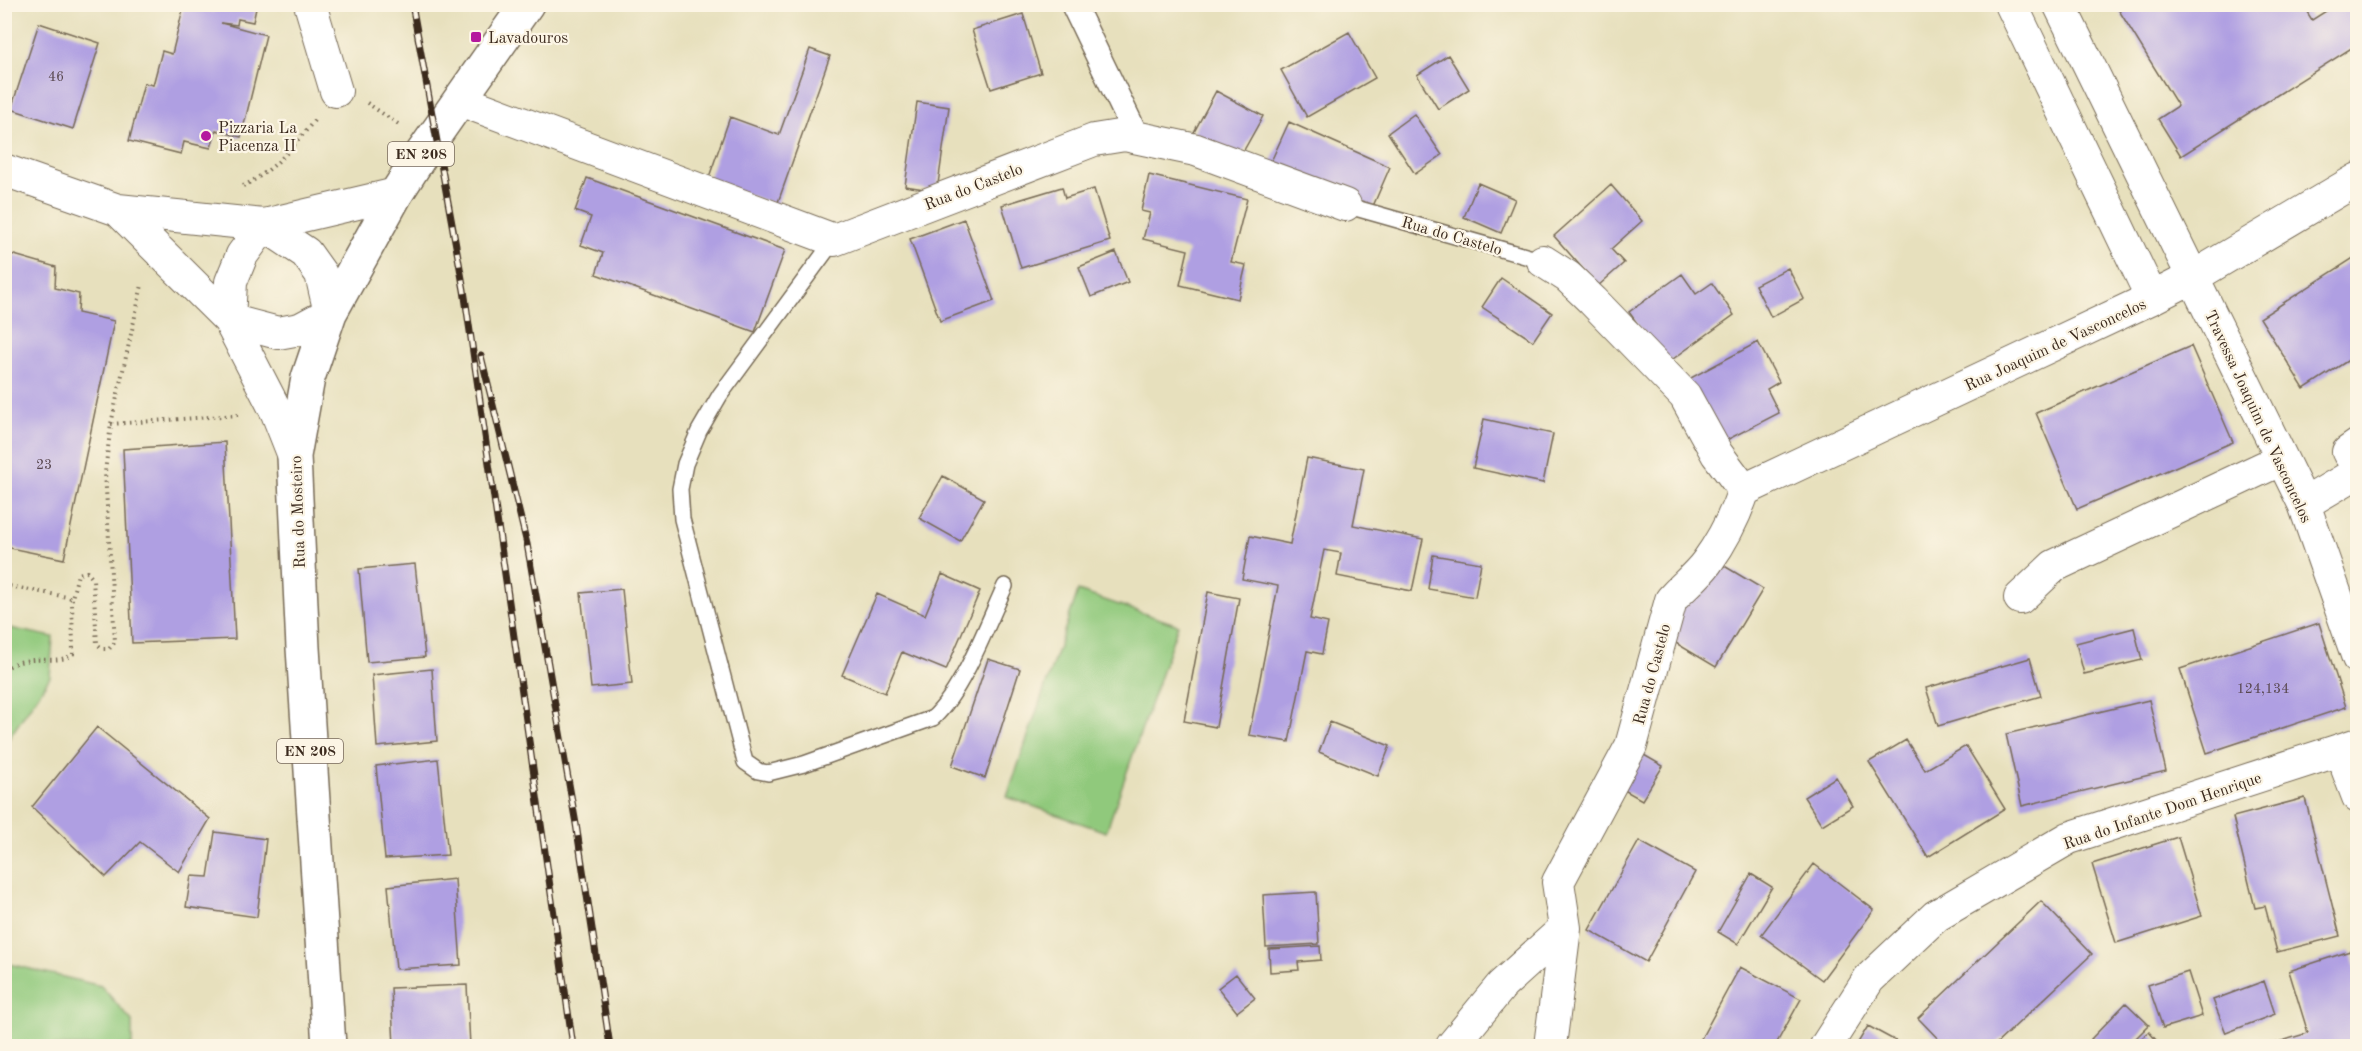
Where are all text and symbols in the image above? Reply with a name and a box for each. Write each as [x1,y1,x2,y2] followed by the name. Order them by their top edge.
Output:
[469,30,483,44] marker: Lavadouros
[488,31,568,47] place label: Lavadouros
[48,70,64,84] house number: 46
[218,121,297,155] place label: Pizzaria La Piacenza II
[199,129,213,143] marker: Pizzaria La Piacenza II
[388,142,454,166] road number: EN 208
[922,162,1025,214] street label: Rua do Castelo
[1399,215,1504,259] street label: Rua do Castelo
[1963,297,2149,395] street label: Rua Joaquim de Vasconcelos
[2201,308,2314,526] street label: Travessa Joaquim de Vasconcelos
[289,455,309,569] street label: Rua do Mosteiro
[36,458,52,472] house number: 23
[1632,622,1674,727] street label: Rua do Castelo
[2237,682,2289,696] house number: 124,134
[277,739,343,763] road number: EN 208
[2062,770,2264,853] street label: Rua do Infante Dom Henrique

